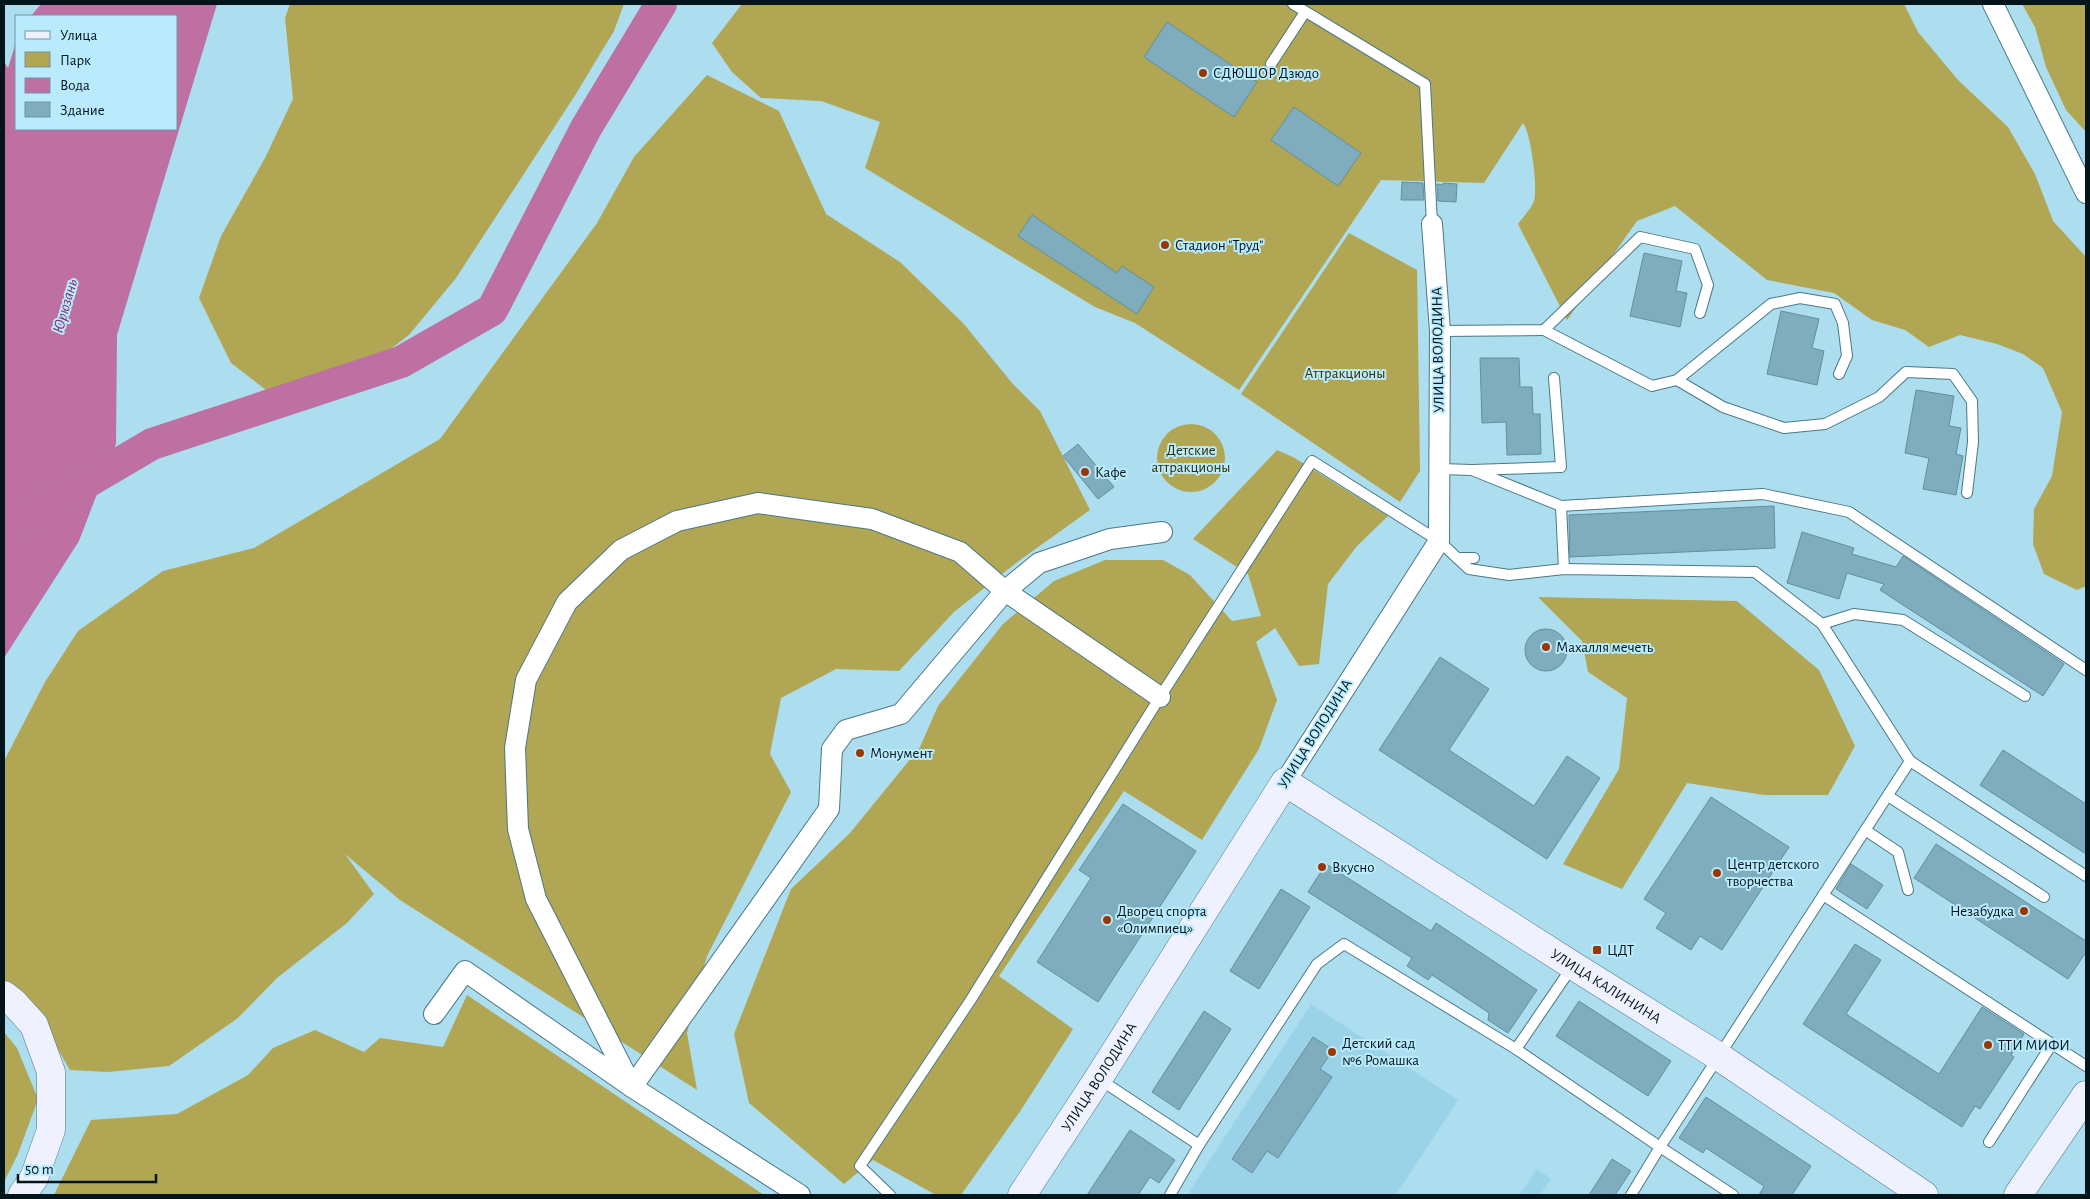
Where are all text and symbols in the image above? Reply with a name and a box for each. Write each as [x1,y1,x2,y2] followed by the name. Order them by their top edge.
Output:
[15,15,178,130] legend
[60,28,97,43] text: Улица
[60,53,91,68] text: Парк
[1213,66,1319,81] place label: СДЮШОР Дзюдо
[1197,67,1209,79] marker: СДЮШОР Дзюдо
[60,78,90,93] text: Вода
[60,103,105,118] text: Здание
[1175,238,1264,253] place label: Стадион "Труд"
[1159,239,1171,251] marker: Стадион "Труд"
[50,277,81,335] water label: Юрюзань
[1429,287,1447,413] street label: УЛИЦА ВОЛОДИНА
[1305,366,1385,381] park label: Аттракционы
[1151,443,1231,475] park label: Детские аттракционы
[1095,465,1126,480] place label: Кафе
[1079,466,1091,478] marker: Кафе
[1556,640,1654,655] place label: Махалля мечеть
[1540,641,1552,653] marker: Махалля мечеть
[1275,677,1355,791] street label: УЛИЦА ВОЛОДИНА
[870,746,933,761] place label: Монумент
[854,747,866,759] marker: Монумент
[1726,857,1819,889] place label: Центр детского творчества
[1332,860,1375,875] place label: Вкусно
[1316,861,1328,873] marker: Вкусно
[1711,867,1723,879] marker: Центр детского творчества
[1117,904,1207,936] place label: Дворец спорта «Олимпиец»
[1950,904,2014,919] place label: Незабудка
[2018,905,2030,917] marker: Незабудка
[1101,914,1113,926] marker: Дворец спорта «Олимпиец»
[1607,943,1634,958] place label: ЦДТ
[1591,944,1603,956] marker: ЦДТ
[1548,946,1664,1026] street label: УЛИЦА КАЛИНИНА
[1058,1020,1139,1134] street label: УЛИЦА ВОЛОДИНА
[1342,1036,1419,1068] place label: Детский сад №6 Ромашка
[1998,1038,2070,1053] place label: ТТИ МИФИ
[1982,1039,1994,1051] marker: ТТИ МИФИ
[1326,1046,1338,1058] marker: Детский сад №6 Ромашка
[18,1152,155,1184] scale bar
[25,1162,54,1177] text: 50 m

